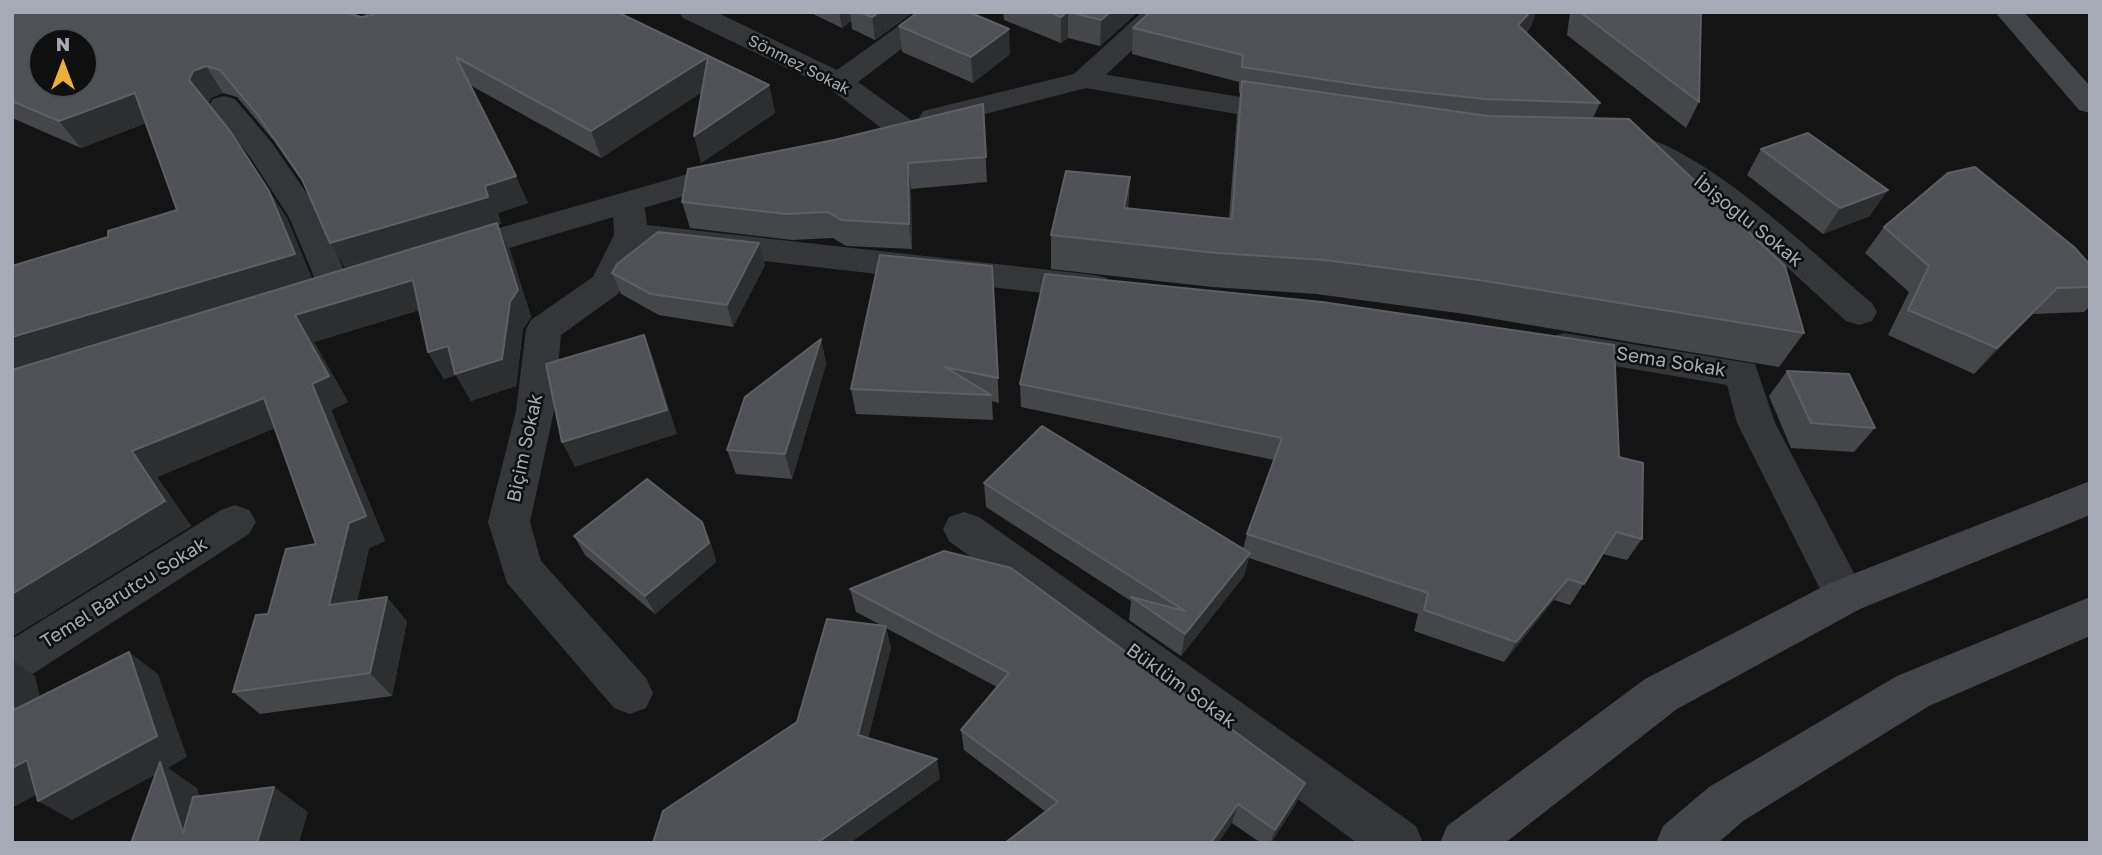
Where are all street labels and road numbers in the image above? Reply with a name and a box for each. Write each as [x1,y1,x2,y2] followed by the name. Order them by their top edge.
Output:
[745,31,853,99] street label: Sönmez Sokak
[1689,170,1807,272] street label: İbişoğlu Sokak
[1614,342,1728,382] street label: Sema Sokak
[502,392,548,504] street label: Biçim Sokak
[37,532,211,654] street label: Temel Barutcu Sokak
[1122,639,1240,733] street label: Büklüm Sokak

